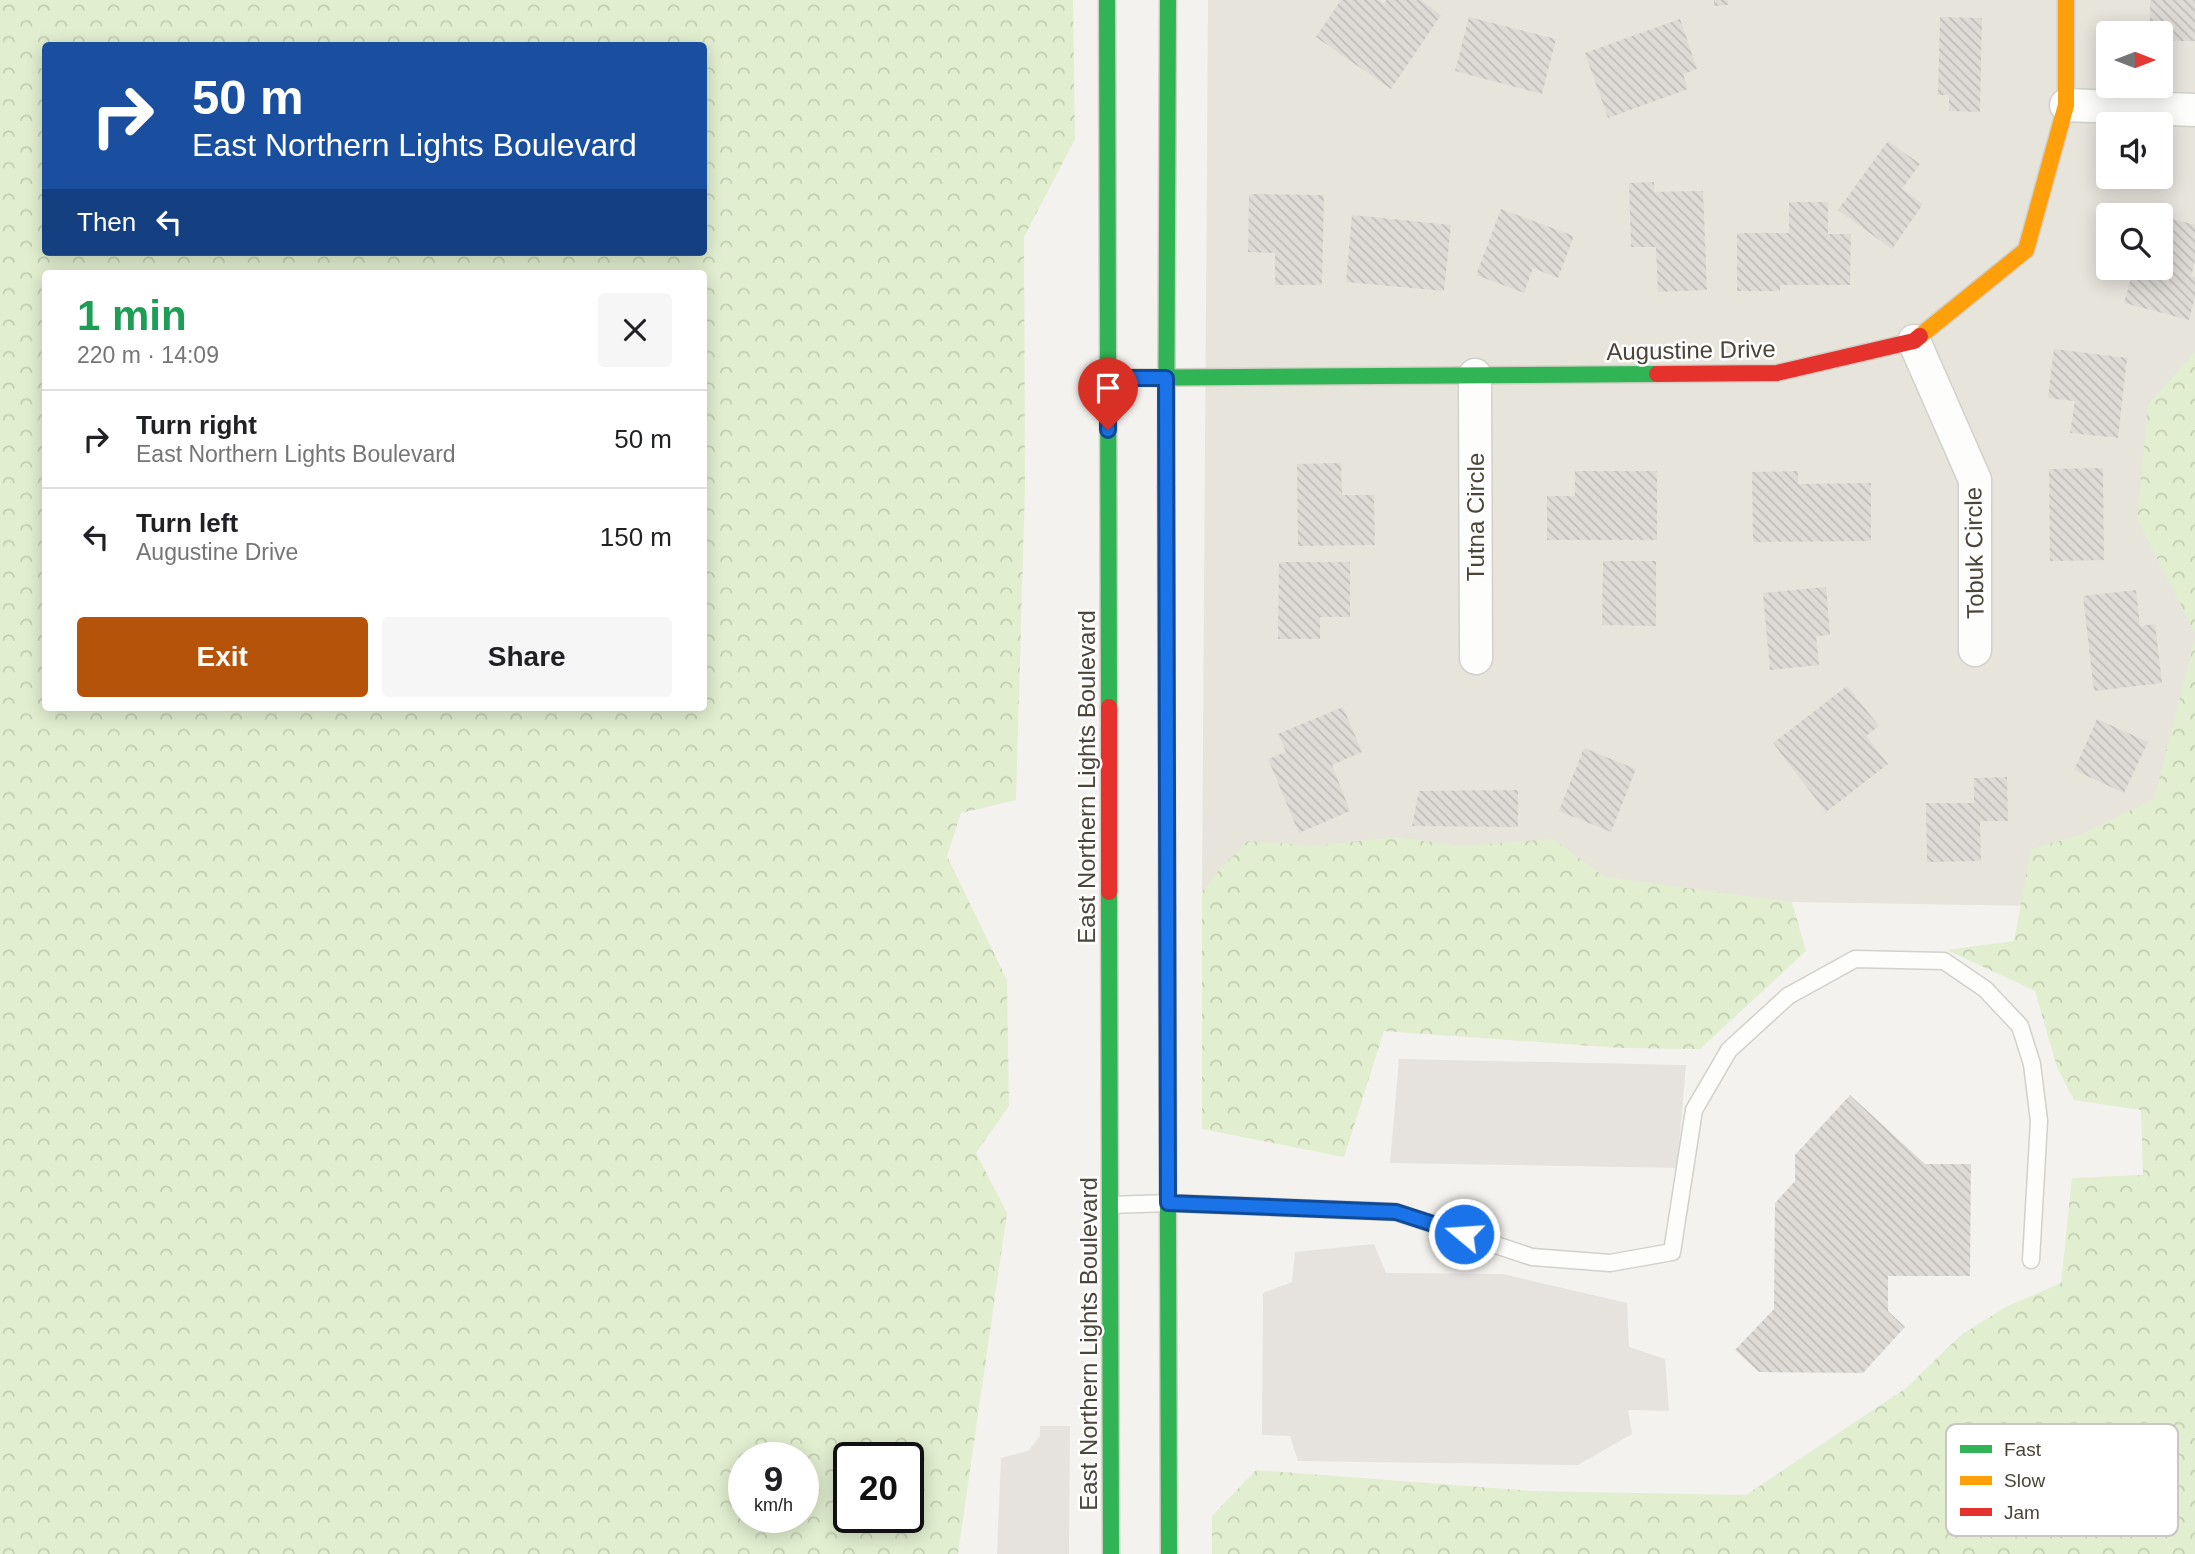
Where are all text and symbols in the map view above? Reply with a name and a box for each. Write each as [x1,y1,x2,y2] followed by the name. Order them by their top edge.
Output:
[2096,21,2174,98] north arrow
[2096,21,2173,280] map controls
[77,70,168,161] icon: right
[192,70,304,124] text: 50 m
[2096,112,2173,189] button: sound
[192,127,637,163] text: East Northern Lights Boulevard
[150,203,188,241] icon: left
[2096,203,2173,280] button: search
[77,207,136,237] text: Then
[77,292,187,339] text: 1 min
[598,293,672,367] button: close
[1606,335,1776,365] street label: Augustine Drive
[77,342,219,368] text: 220 m · 14:09
[1078,358,1138,430] pin
[1089,369,1127,407] icon: arrive
[136,410,257,440] text: Turn right
[77,420,115,458] icon: right
[614,424,672,454] text: 50 m
[136,441,456,467] text: East Northern Lights Boulevard
[1462,453,1489,581] street label: Tutna Circle
[1959,487,1989,619] street label: Tobuk Circle
[136,508,238,538] text: Turn left
[77,518,115,556] icon: left
[600,522,672,552] text: 150 m
[136,539,298,565] text: Augustine Drive
[1073,610,1100,944] street label: East Northern Lights Boulevard
[77,617,368,697] button: Exit
[382,617,672,697] button: Share
[1075,1177,1102,1511] street label: East Northern Lights Boulevard
[1427,1197,1501,1271] position arrow
[1946,1424,2178,1536] legend
[2004,1439,2042,1460] text: Fast
[833,1442,924,1533] speed limit sign: 20
[764,1459,783,1498] text: 9
[2004,1470,2045,1491] text: Slow
[754,1495,793,1515] text: km/h
[2004,1502,2040,1523] text: Jam

